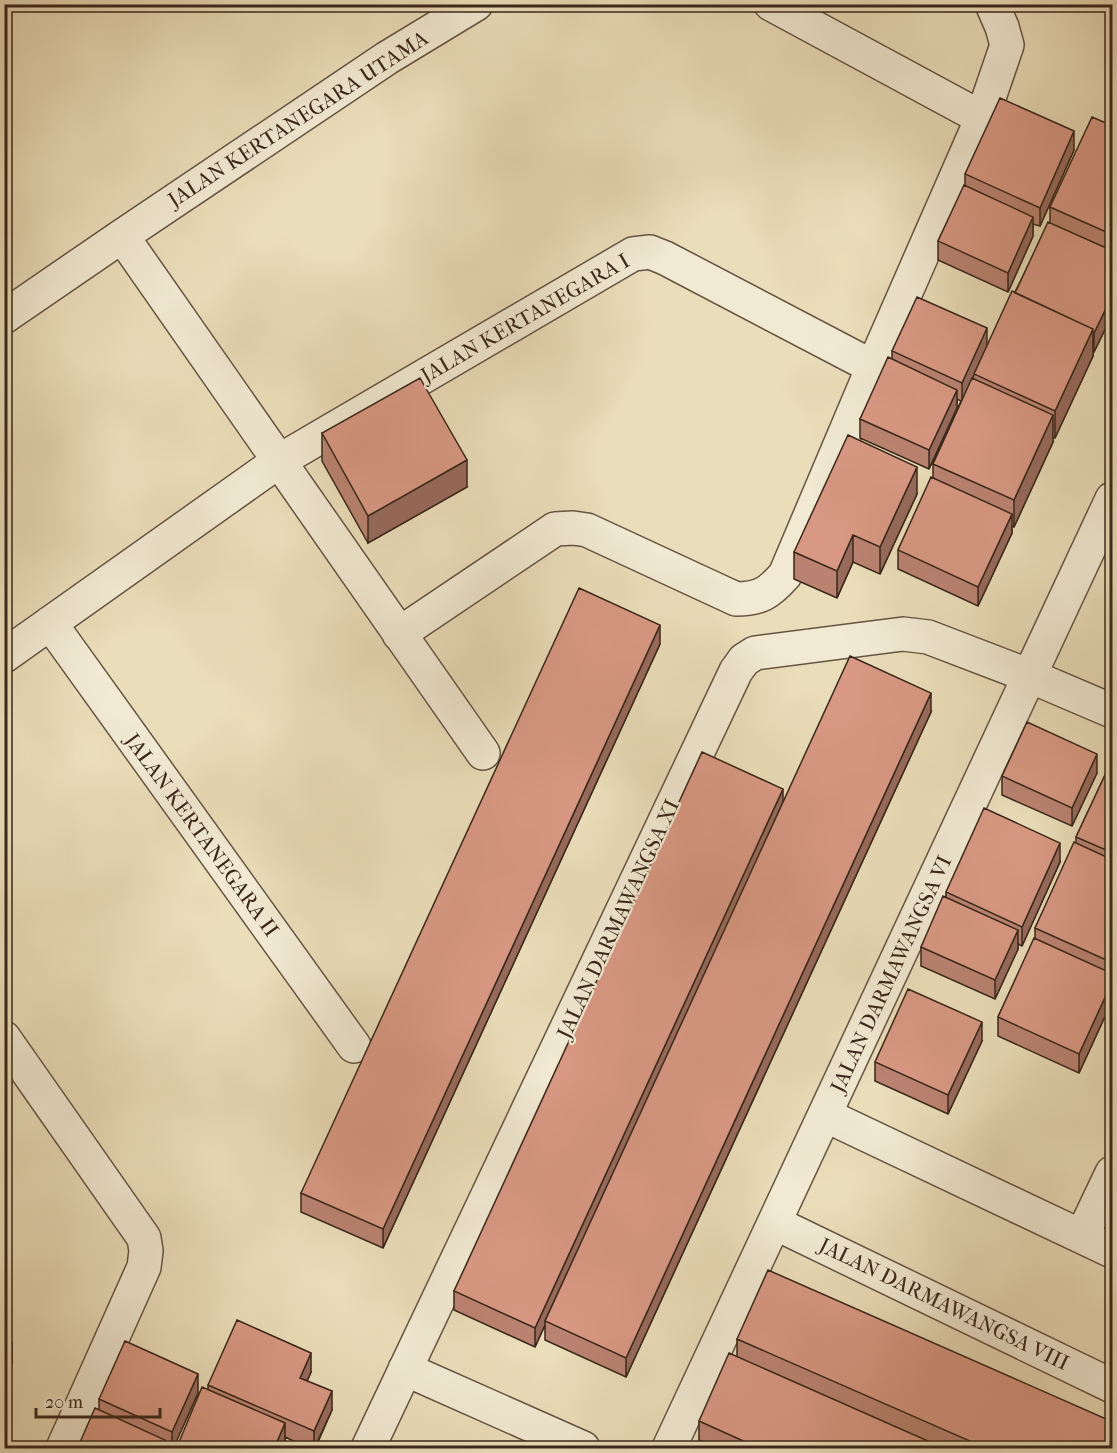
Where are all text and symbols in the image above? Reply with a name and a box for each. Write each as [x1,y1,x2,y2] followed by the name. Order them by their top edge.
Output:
[162,26,433,213] street label: JALAN KERTANEGARA UTAMA
[415,248,634,389] street label: JALAN KERTANEGARA I
[119,727,284,941] street label: JALAN KERTANEGARA II
[551,796,684,1044] street label: JALAN DARMAWANGSA XI
[825,852,957,1098] street label: JALAN DARMAWANGSA VI
[813,1232,1073,1375] street label: JALAN DARMAWANGSA VIII
[36,1381,160,1419] scale bar
[45,1392,83,1413] text: 20 m

